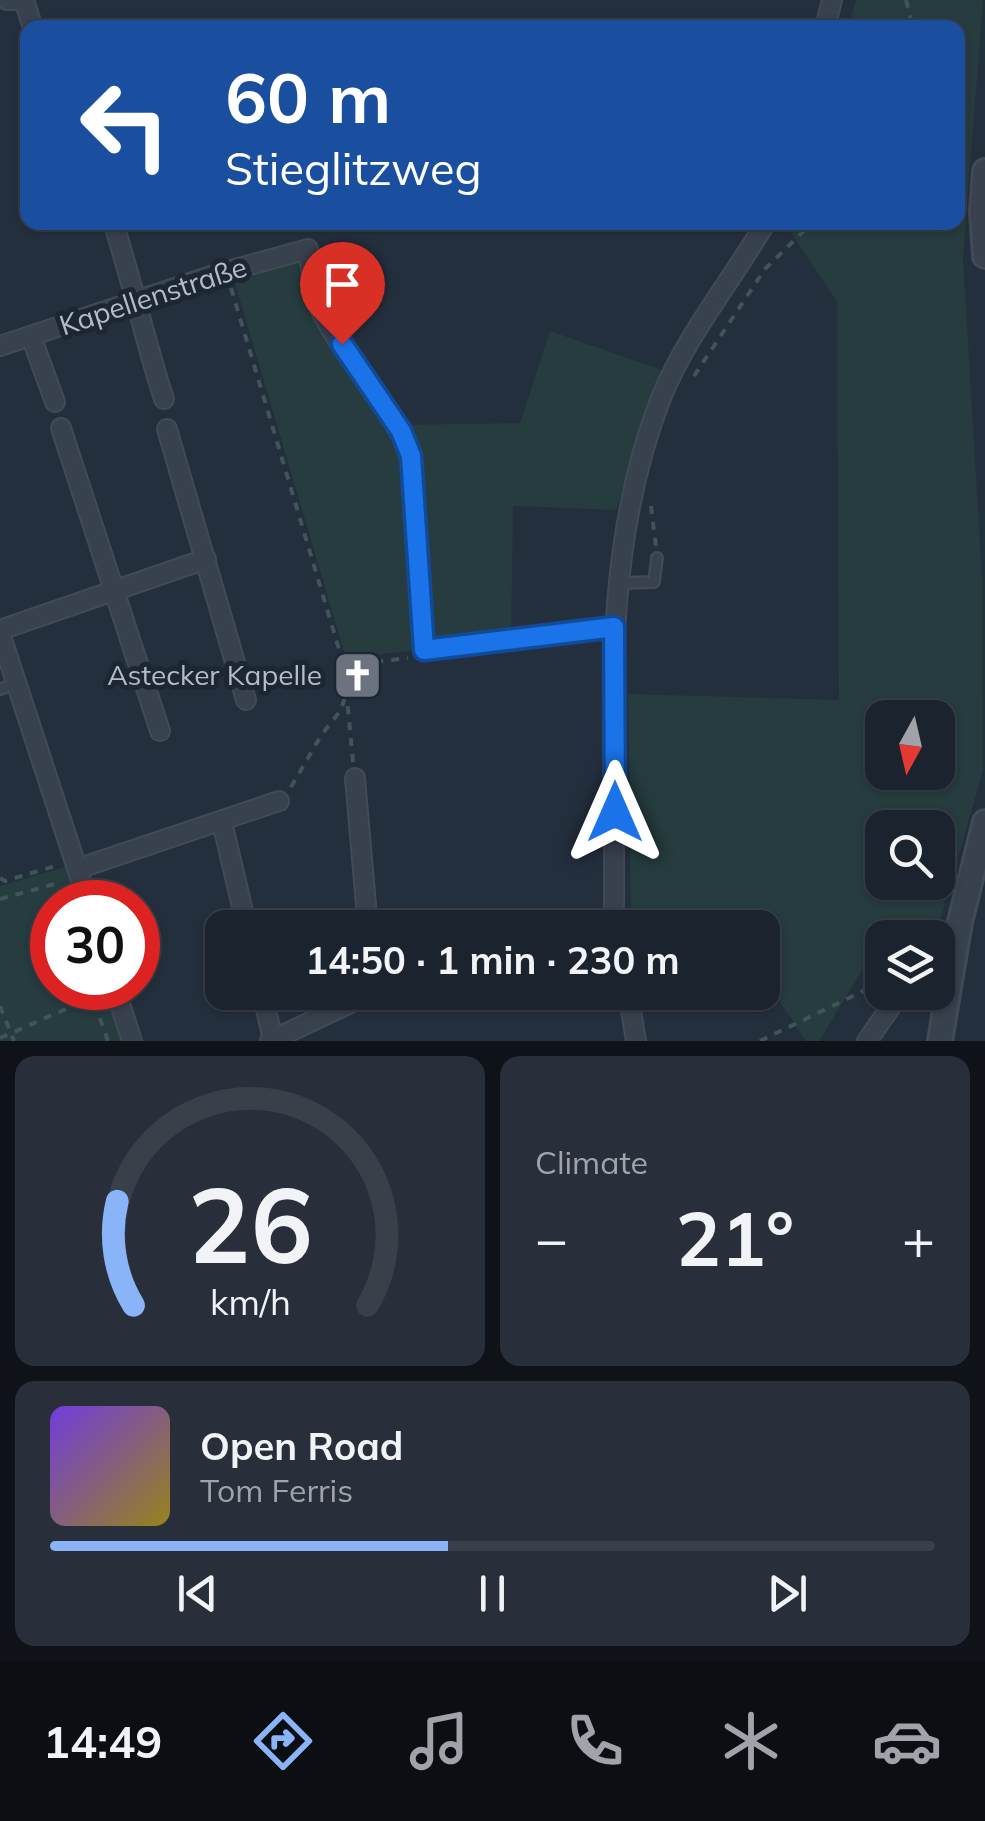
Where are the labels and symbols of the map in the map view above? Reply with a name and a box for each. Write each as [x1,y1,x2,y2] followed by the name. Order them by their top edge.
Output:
[300,242,385,345] pin
[55,249,251,342] street label: Kapellenstraße
[331,649,383,701] church icon: Astecker Kapelle
[107,657,322,692] place label: Astecker Kapelle
[865,700,955,790] north arrow
[563,760,667,864] position arrow
[30,880,160,1010] speed limit sign: 30

